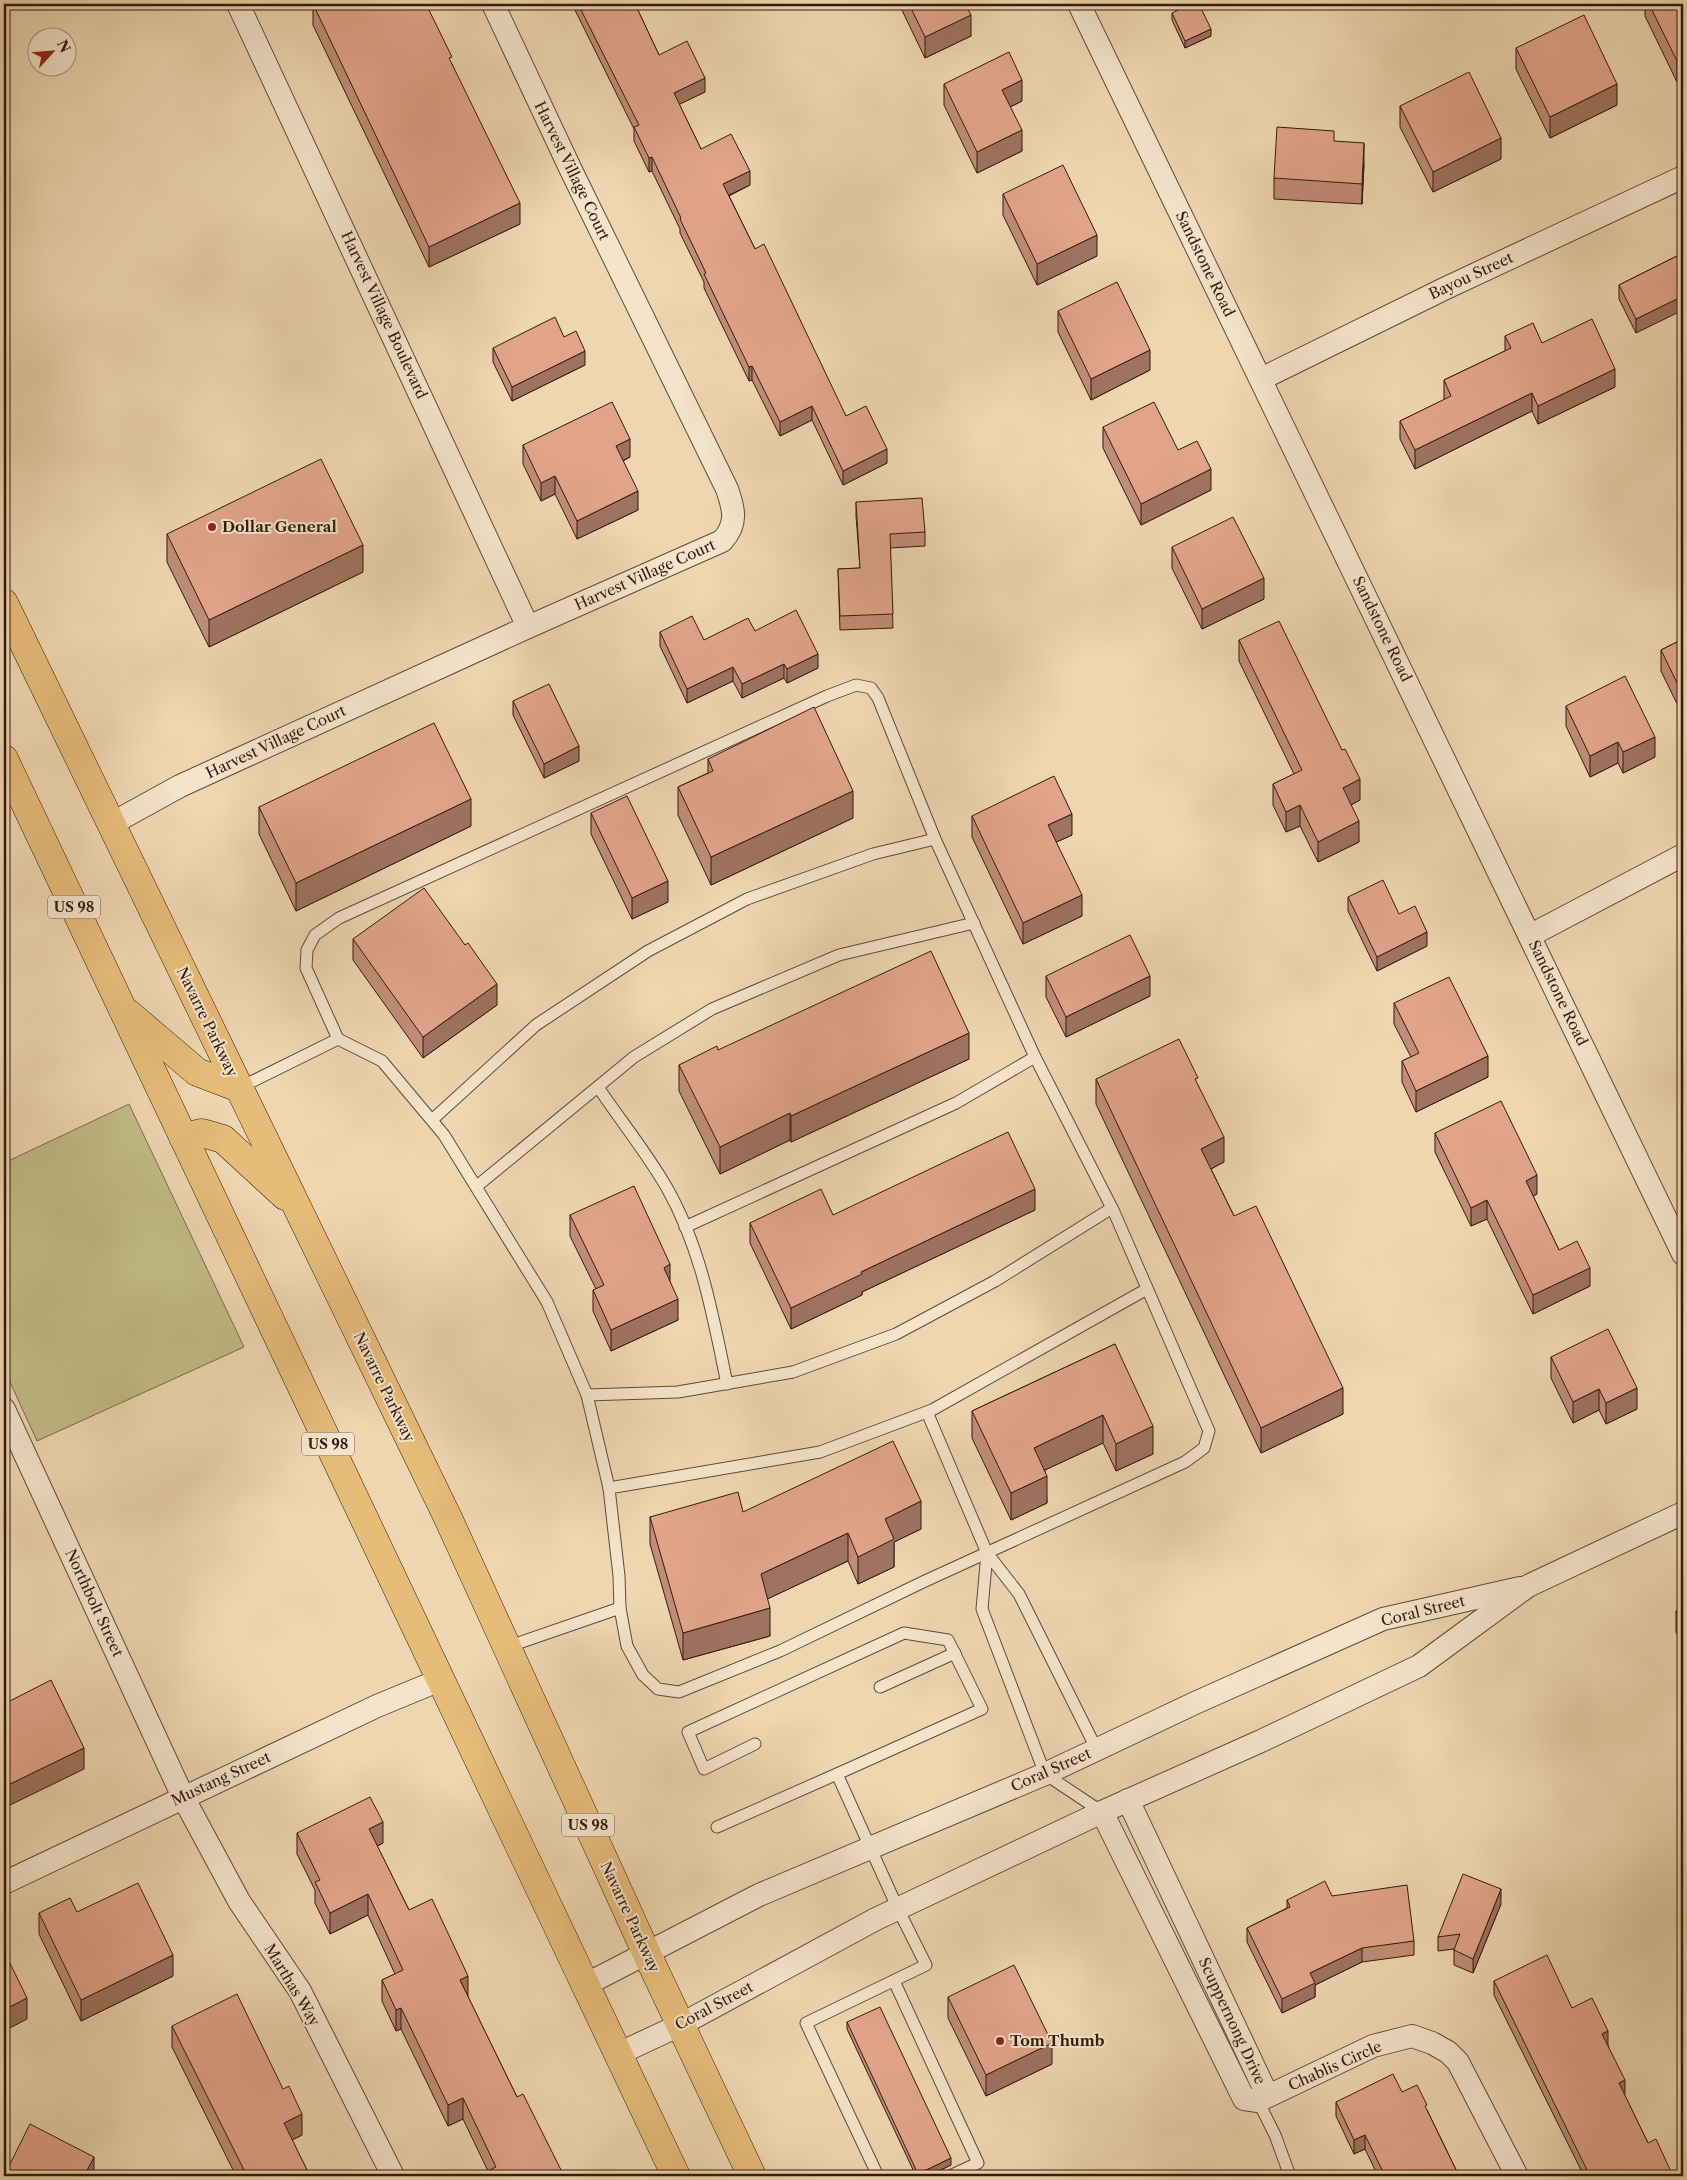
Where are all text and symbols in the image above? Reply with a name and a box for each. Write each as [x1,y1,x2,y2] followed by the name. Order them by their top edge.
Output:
[28,28,78,78] north arrow
[53,37,74,56] text: N
[531,98,615,244] street label: Harvest Village Court
[1172,208,1239,320] street label: Sandstone Road
[337,228,432,402] street label: Harvest Village Boulevard
[1426,247,1517,303] street label: Bayou Street
[222,517,337,536] place label: Dollar General
[206,521,218,533] marker: Dollar General
[571,535,719,614] street label: Harvest Village Court
[1349,573,1416,685] street label: Sandstone Road
[203,700,349,782] street label: Harvest Village Court
[48,896,100,919] road number: US 98
[1525,937,1592,1049] street label: Sandstone Road
[173,964,243,1080] street label: Navarre Parkway
[350,1329,420,1445] street label: Navarre Parkway
[302,1432,354,1456] road number: US 98
[61,1546,128,1660] street label: Northbolt Street
[1379,1591,1468,1630] street label: Coral Street
[1008,1743,1095,1796] street label: Coral Street
[168,1747,274,1810] street label: Mustang Street
[562,1814,614,1836] road number: US 98
[596,1858,665,1976] street label: Navarre Parkway
[260,1940,325,2030] street label: Marthas Way
[1195,1954,1270,2087] street label: Scuppernong Drive
[671,1977,757,2034] street label: Coral Street
[1010,2031,1105,2050] place label: Tom Thumb
[994,2035,1006,2047] marker: Tom Thumb
[1285,2036,1385,2095] street label: Chablis Circle

